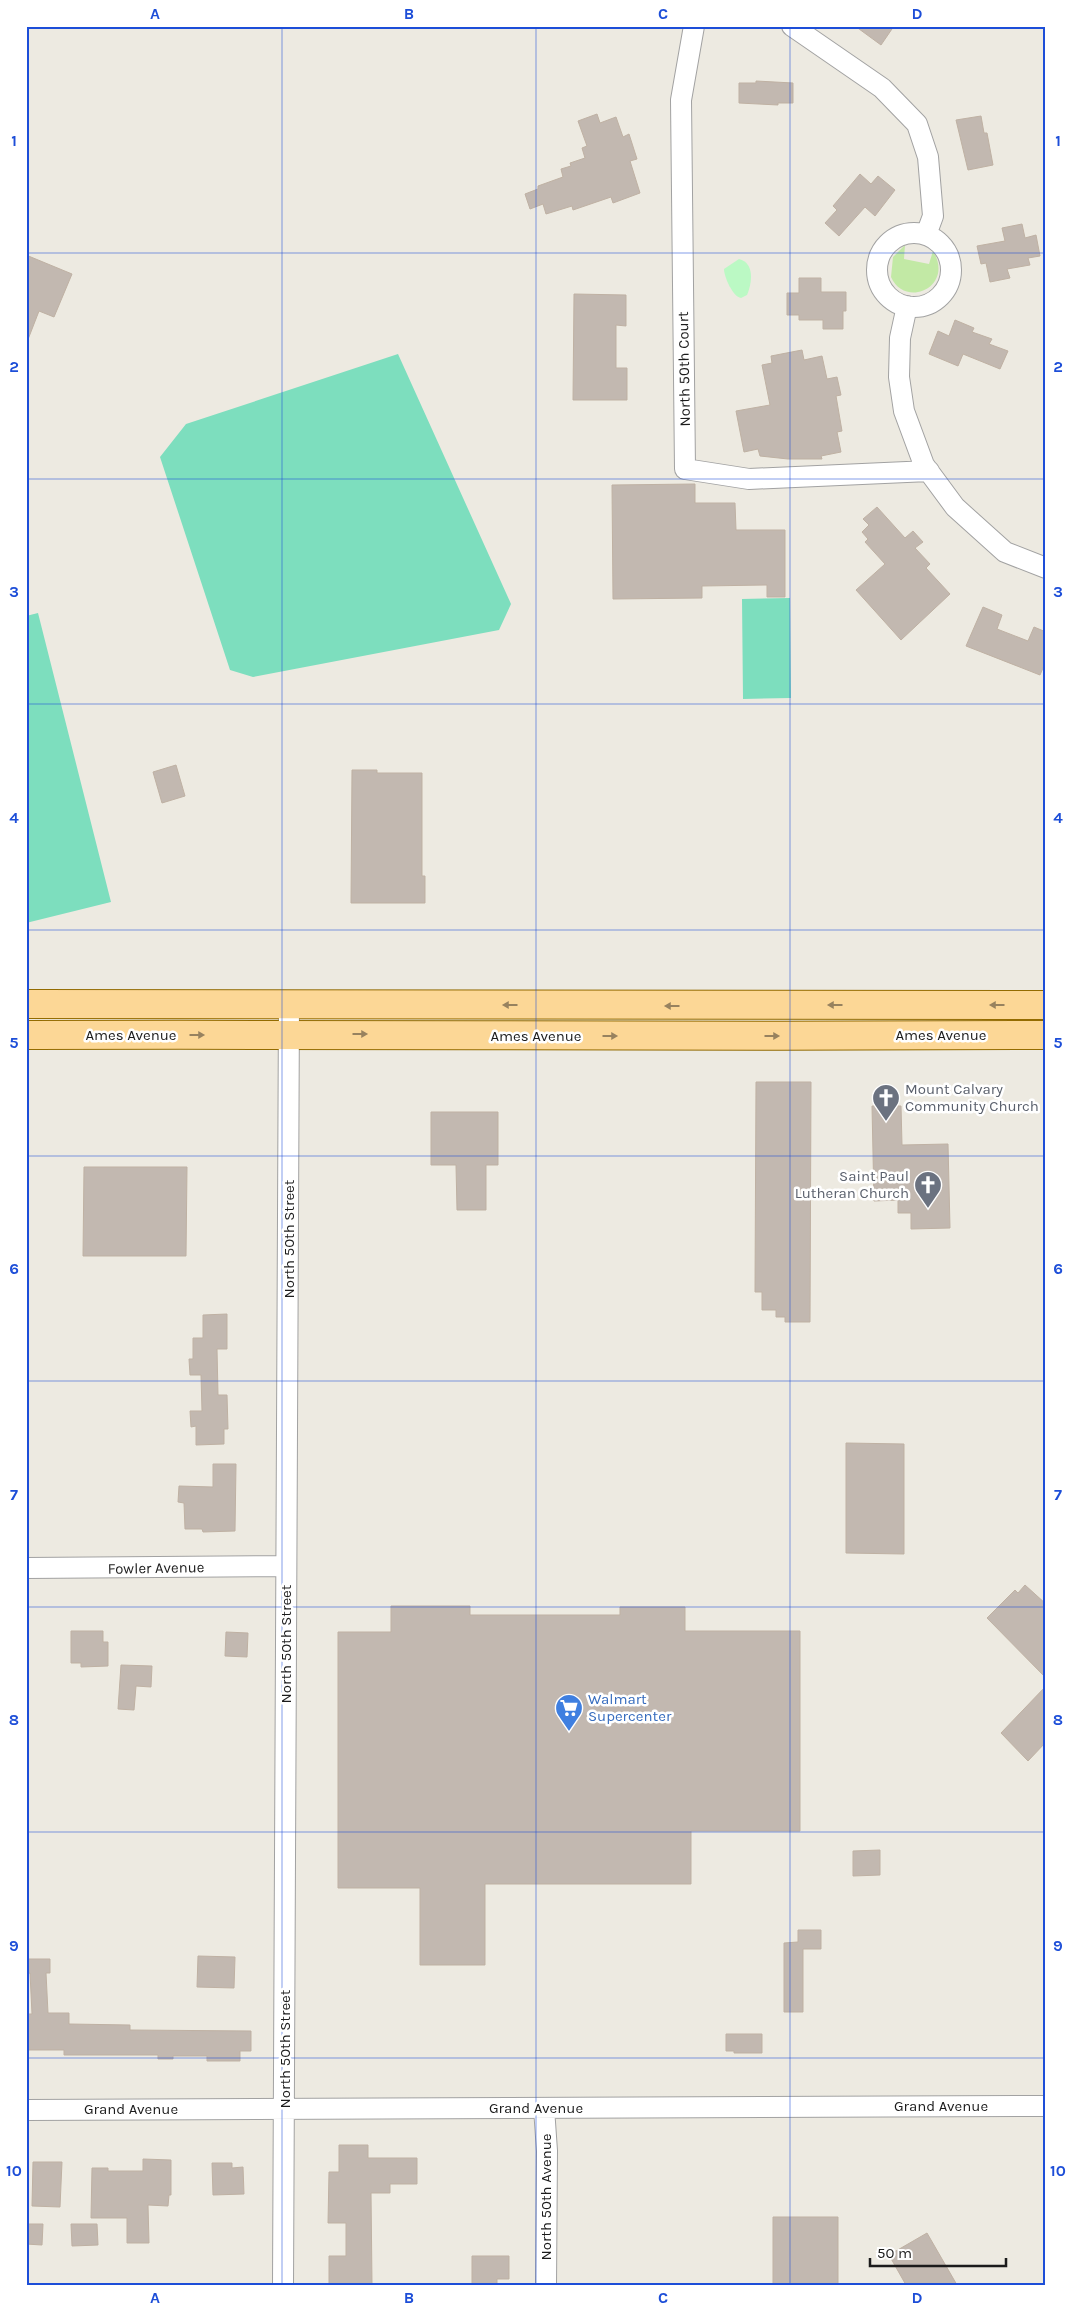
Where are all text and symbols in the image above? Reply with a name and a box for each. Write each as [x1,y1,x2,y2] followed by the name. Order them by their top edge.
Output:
[150,4,160,23] text: A
[404,4,414,23] text: B
[658,4,668,23] text: C
[912,4,923,23] text: D
[11,131,17,150] text: 1
[1055,131,1061,150] text: 1
[674,311,694,427] street label: North 50th Court
[9,357,19,376] text: 2
[1053,357,1063,376] text: 2
[9,582,19,601] text: 3
[1053,582,1063,601] text: 3
[9,808,19,827] text: 4
[1053,808,1063,827] text: 4
[501,1000,517,1008] one-way arrow
[826,1001,842,1009] one-way arrow
[989,1001,1005,1009] one-way arrow
[664,1002,680,1010] one-way arrow
[85,1026,177,1044] street label: Ames Avenue
[895,1026,987,1044] street label: Ames Avenue
[490,1027,582,1045] street label: Ames Avenue
[352,1030,368,1038] one-way arrow
[190,1031,206,1039] one-way arrow
[602,1032,618,1040] one-way arrow
[765,1032,781,1040] one-way arrow
[9,1033,19,1052] text: 5
[1053,1033,1063,1052] text: 5
[905,1080,1039,1115] place label: Mount Calvary Community Church
[871,1083,901,1122] church icon: Mount Calvary Community Church
[795,1167,909,1202] place label: Saint Paul Lutheran Church
[913,1170,943,1209] church icon: Saint Paul Lutheran Church
[280,1179,298,1298] street label: North 50th Street
[9,1259,19,1278] text: 6
[1053,1259,1063,1278] text: 6
[10,1485,18,1504] text: 7
[1054,1485,1062,1504] text: 7
[107,1558,205,1578] street label: Fowler Avenue
[277,1584,295,1703] street label: North 50th Street
[588,1690,672,1725] place label: Walmart Supercenter
[554,1693,584,1732] supermarket icon: Walmart Supercenter
[9,1710,19,1729] text: 8
[1053,1710,1063,1729] text: 8
[9,1936,19,1955] text: 9
[1053,1936,1063,1955] text: 9
[276,1989,294,2108] street label: North 50th Street
[894,2097,988,2115] street label: Grand Avenue
[489,2099,583,2117] street label: Grand Avenue
[84,2100,178,2118] street label: Grand Avenue
[537,2133,555,2261] street label: North 50th Avenue
[6,2161,22,2180] text: 10
[1050,2161,1066,2180] text: 10
[870,2236,1006,2268] scale bar
[877,2244,912,2262] text: 50 m
[150,2288,160,2307] text: A
[404,2288,414,2307] text: B
[658,2288,668,2307] text: C
[912,2288,923,2307] text: D

